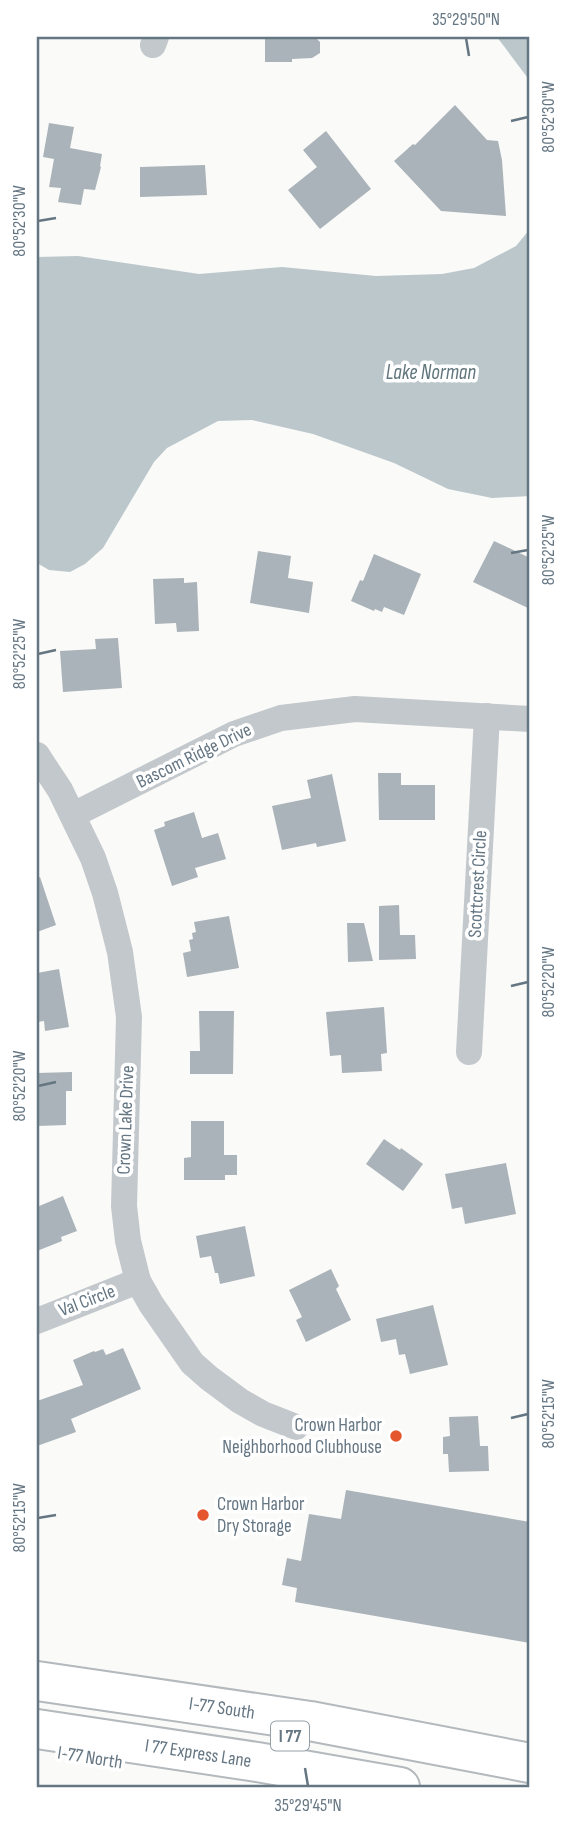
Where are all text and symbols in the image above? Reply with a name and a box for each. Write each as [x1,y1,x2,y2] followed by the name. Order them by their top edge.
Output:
[432,9,500,30] text: 35°29'50"N
[538,81,559,153] text: 80°52'30"W
[9,185,30,257] text: 80°52'30"W
[386,360,476,385] water label: Lake Norman
[538,515,559,585] text: 80°52'25"W
[9,619,30,689] text: 80°52'25"W
[133,718,255,794] street label: Bascom Ridge Drive
[464,830,492,938] street label: Scottcrest Circle
[538,946,559,1018] text: 80°52'20"W
[9,1050,30,1122] text: 80°52'20"W
[113,1065,139,1175] street label: Crown Lake Drive
[56,1280,118,1322] street label: Val Circle
[538,1379,559,1449] text: 80°52'15"W
[222,1414,383,1459] place label: Crown Harbor Neighborhood Clubhouse
[388,1428,404,1444] marker: Crown Harbor Neighborhood Clubhouse
[9,1483,30,1553] text: 80°52'15"W
[217,1493,305,1538] place label: Crown Harbor Dry Storage
[195,1507,211,1523] marker: Crown Harbor Dry Storage
[188,1692,256,1724] street label: I-77 South
[271,1722,309,1750] road number: I 77
[143,1734,253,1773] street label: I 77 Express Lane
[56,1742,124,1774] street label: I-77 North
[274,1795,342,1816] text: 35°29'45"N

